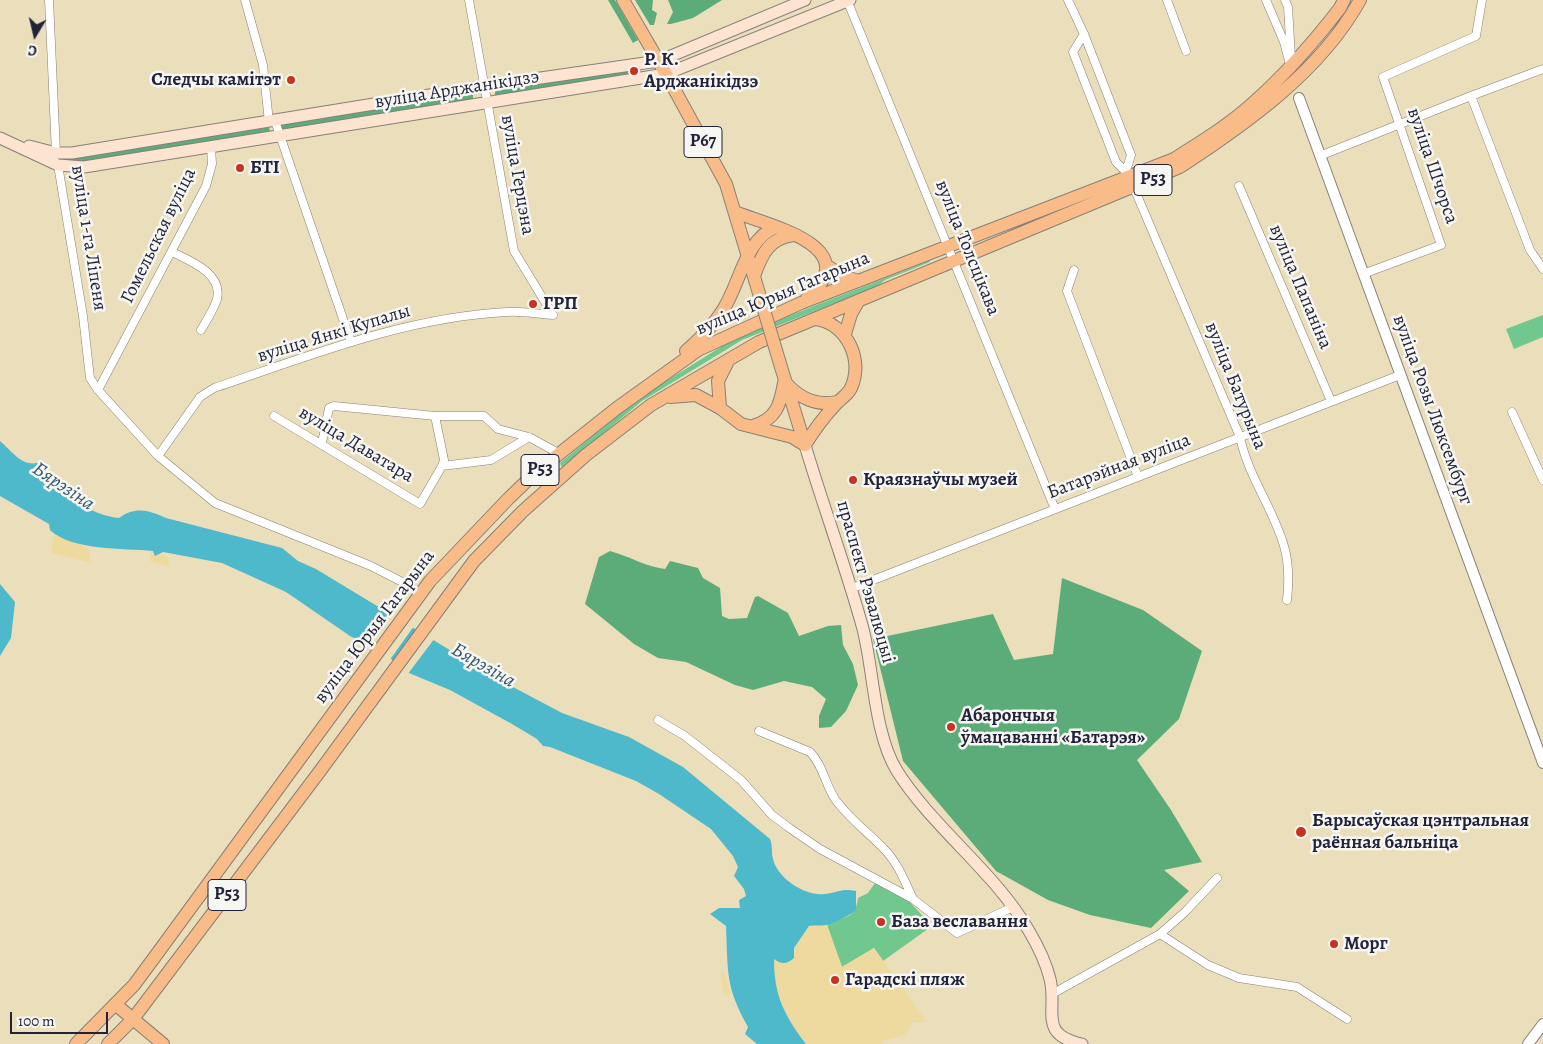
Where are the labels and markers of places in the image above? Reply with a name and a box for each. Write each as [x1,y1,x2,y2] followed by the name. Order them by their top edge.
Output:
[644,49,758,93] place label: Р. К. Арджанікідзэ
[628,65,640,77] marker: Р. К. Арджанікідзэ
[151,69,281,91] place label: Следчы камітэт
[285,74,297,86] marker: Следчы камітэт
[250,157,280,179] place label: БТІ
[234,162,246,174] marker: БТІ
[543,293,578,315] place label: ГРП
[527,298,539,310] marker: ГРП
[863,469,1018,491] place label: Краязнаўчы музей
[847,474,859,486] marker: Краязнаўчы музей
[961,705,1145,749] place label: Абарончыя ўмацаванні «Батарэя»
[945,721,957,733] marker: Абарончыя ўмацаванні «Батарэя»
[1312,810,1529,854] place label: Барысаўская цэнтральная раённая бальніца
[1294,825,1308,839] marker: Барысаўская цэнтральная раённая бальніца
[891,911,1028,933] place label: База веславання
[875,916,887,928] marker: База веславання
[1344,933,1388,955] place label: Морг
[1328,938,1340,950] marker: Морг
[845,969,965,991] place label: Гарадскі пляж
[829,974,841,986] marker: Гарадскі пляж

